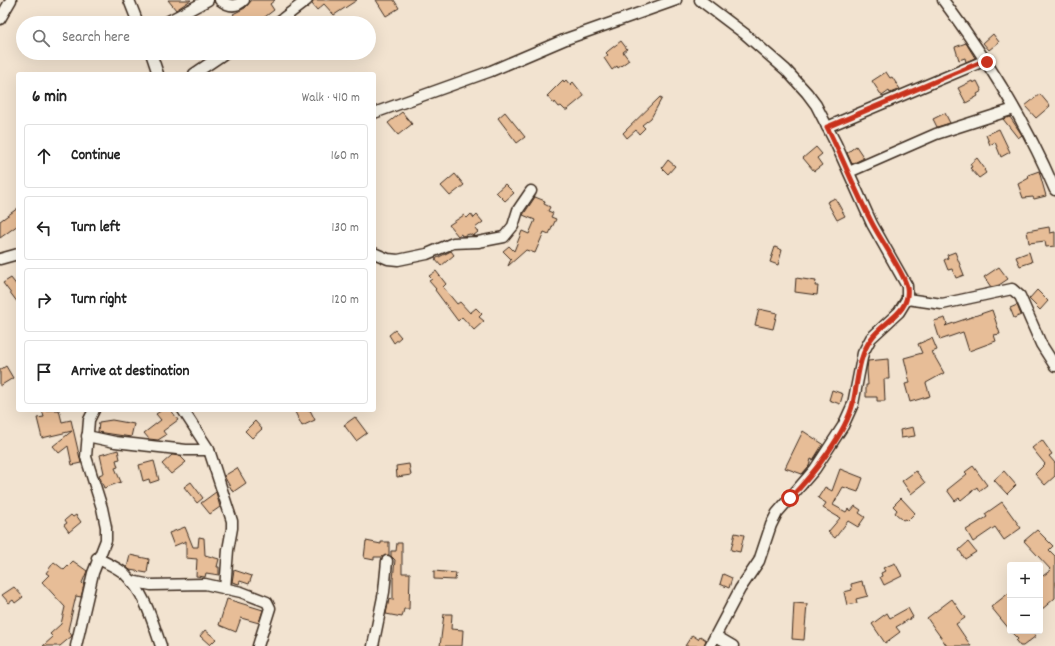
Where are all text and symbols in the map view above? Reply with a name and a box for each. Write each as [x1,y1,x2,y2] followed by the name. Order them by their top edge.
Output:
[16,16,376,60] search box
[30,27,52,49] icon: search
[62,27,130,49] text: Search here
[978,53,996,71] route end
[32,86,67,110] text: 6 min
[302,89,360,108] text: Walk · 410 m
[33,145,55,167] icon: ahead
[71,145,120,167] text: Continue
[331,147,359,166] text: 160 m
[33,217,55,239] icon: left
[71,217,120,239] text: Turn left
[331,219,359,238] text: 130 m
[33,289,55,311] icon: right
[71,289,127,311] text: Turn right
[331,291,359,310] text: 120 m
[33,361,55,383] icon: arrive
[71,361,189,383] text: Arrive at destination
[781,489,799,507] route start
[1007,562,1043,634] map controls
[1007,562,1043,598] button: +
[1007,598,1043,634] button: −

